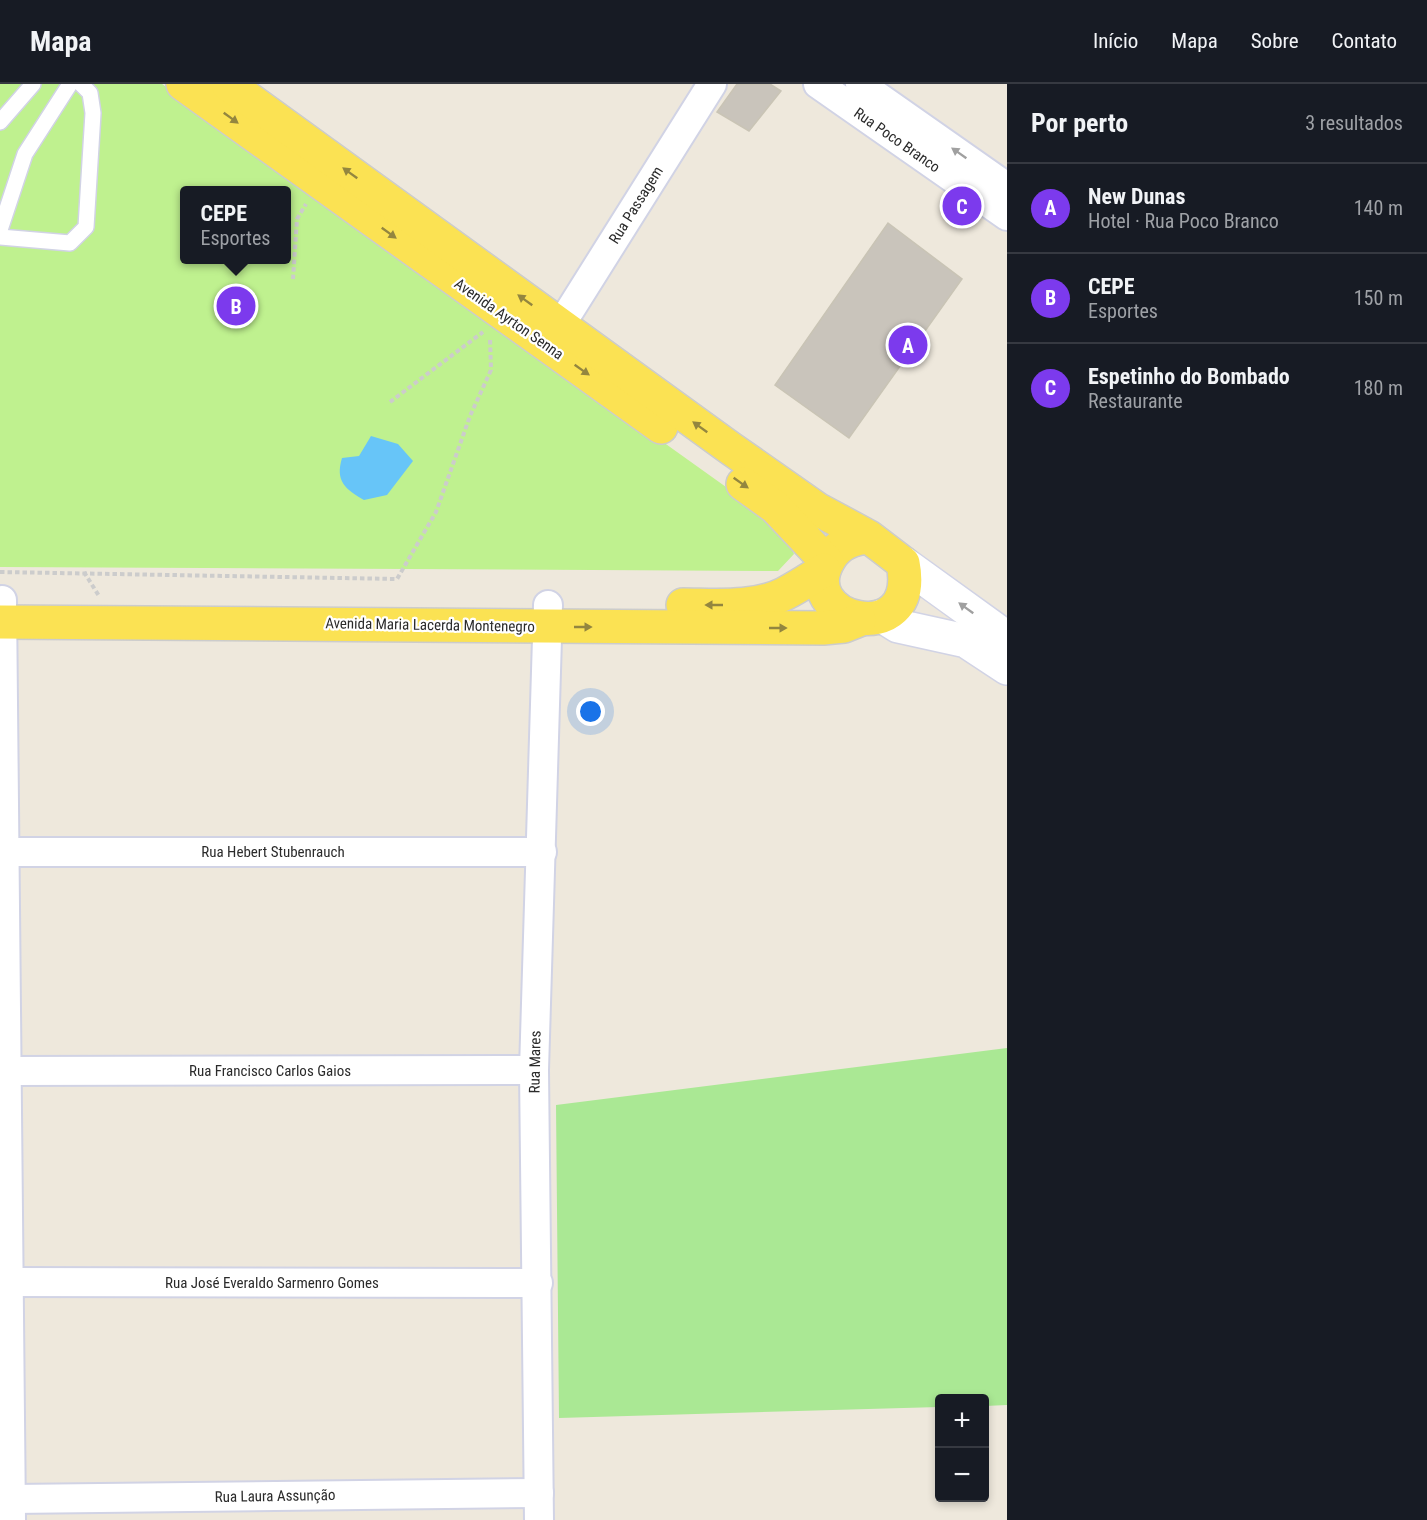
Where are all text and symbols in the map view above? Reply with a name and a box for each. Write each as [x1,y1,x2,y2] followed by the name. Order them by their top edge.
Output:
[30,25,91,58] text: Mapa
[1093,29,1138,53] text: Início
[1171,29,1218,53] text: Mapa
[1251,29,1299,53] text: Sobre
[1332,29,1397,53] text: Contato
[851,104,943,176] street label: Rua Poco Branco
[1031,108,1128,138] text: Por perto
[1305,111,1403,135] text: 3 resultados
[222,112,238,124] one-way arrow
[952,147,968,159] one-way arrow
[605,163,667,247] street label: Rua Passagem
[343,167,359,179] one-way arrow
[942,184,982,228] pin: C
[1088,184,1185,209] text: New Dunas
[180,186,291,264] popup
[1045,196,1056,220] text: A
[1354,196,1403,220] text: 140 m
[201,201,247,226] text: CEPE
[1088,209,1279,233] text: Hotel · Rua Poco Branco
[201,226,270,250] text: Esportes
[381,226,396,238] one-way arrow
[1088,274,1135,299] text: CEPE
[451,275,567,363] street label: Avenida Ayrton Senna
[216,284,256,328] pin: B
[1045,286,1056,310] text: B
[1354,286,1403,310] text: 150 m
[517,295,532,307] one-way arrow
[1088,299,1158,323] text: Esportes
[888,322,928,368] pin: A
[1088,364,1290,389] text: Espetinho do Bombado
[573,365,590,376] one-way arrow
[1045,376,1056,400] text: C
[1354,376,1403,400] text: 180 m
[1088,389,1183,413] text: Restaurante
[692,421,708,433] one-way arrow
[732,477,748,489] one-way arrow
[704,600,723,610] one-way arrow
[958,602,974,614] one-way arrow
[325,614,535,636] street label: Avenida Maria Lacerda Montenegro
[574,622,593,632] one-way arrow
[769,623,788,633] one-way arrow
[576,697,605,726] your location
[201,843,345,861] street label: Rua Hebert Stubenrauch
[525,1030,545,1093] street label: Rua Mares
[189,1062,351,1080] street label: Rua Francisco Carlos Gaios
[165,1274,379,1292] street label: Rua José Everaldo Sarmenro Gomes
[935,1394,989,1502] map controls
[935,1394,989,1448] button: +
[935,1448,989,1502] button: −
[214,1486,336,1506] street label: Rua Laura Assunção

